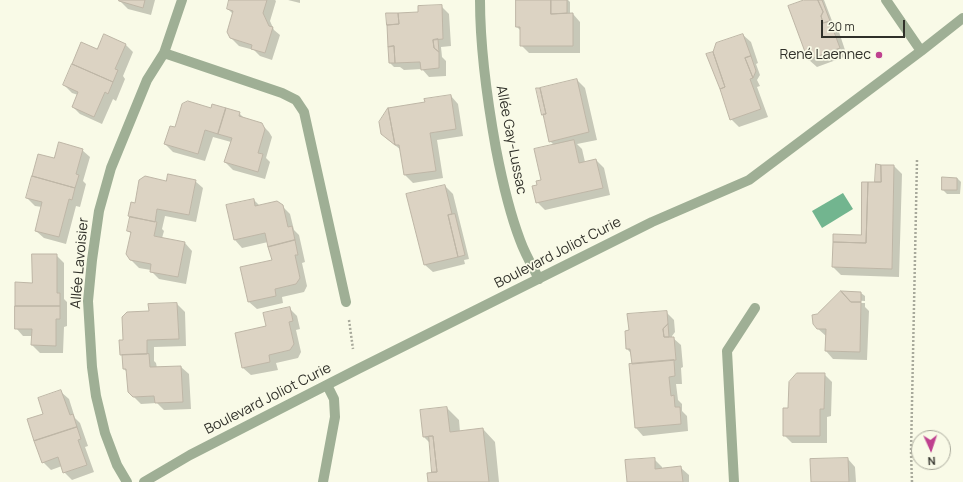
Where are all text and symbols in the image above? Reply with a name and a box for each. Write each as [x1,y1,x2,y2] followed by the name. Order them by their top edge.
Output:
[823,12,907,38] scale bar
[828,18,855,35] text: 20 m
[779,47,871,63] place label: René Laennec
[874,50,884,60] marker: René Laennec
[492,84,530,196] street label: Allée Gay-Lussac
[492,214,624,292] street label: Boulevard Joliot Curie
[68,217,92,309] street label: Allée Lavoisier
[202,360,334,438] street label: Boulevard Joliot Curie
[911,430,951,470] north arrow
[927,454,936,469] text: N

